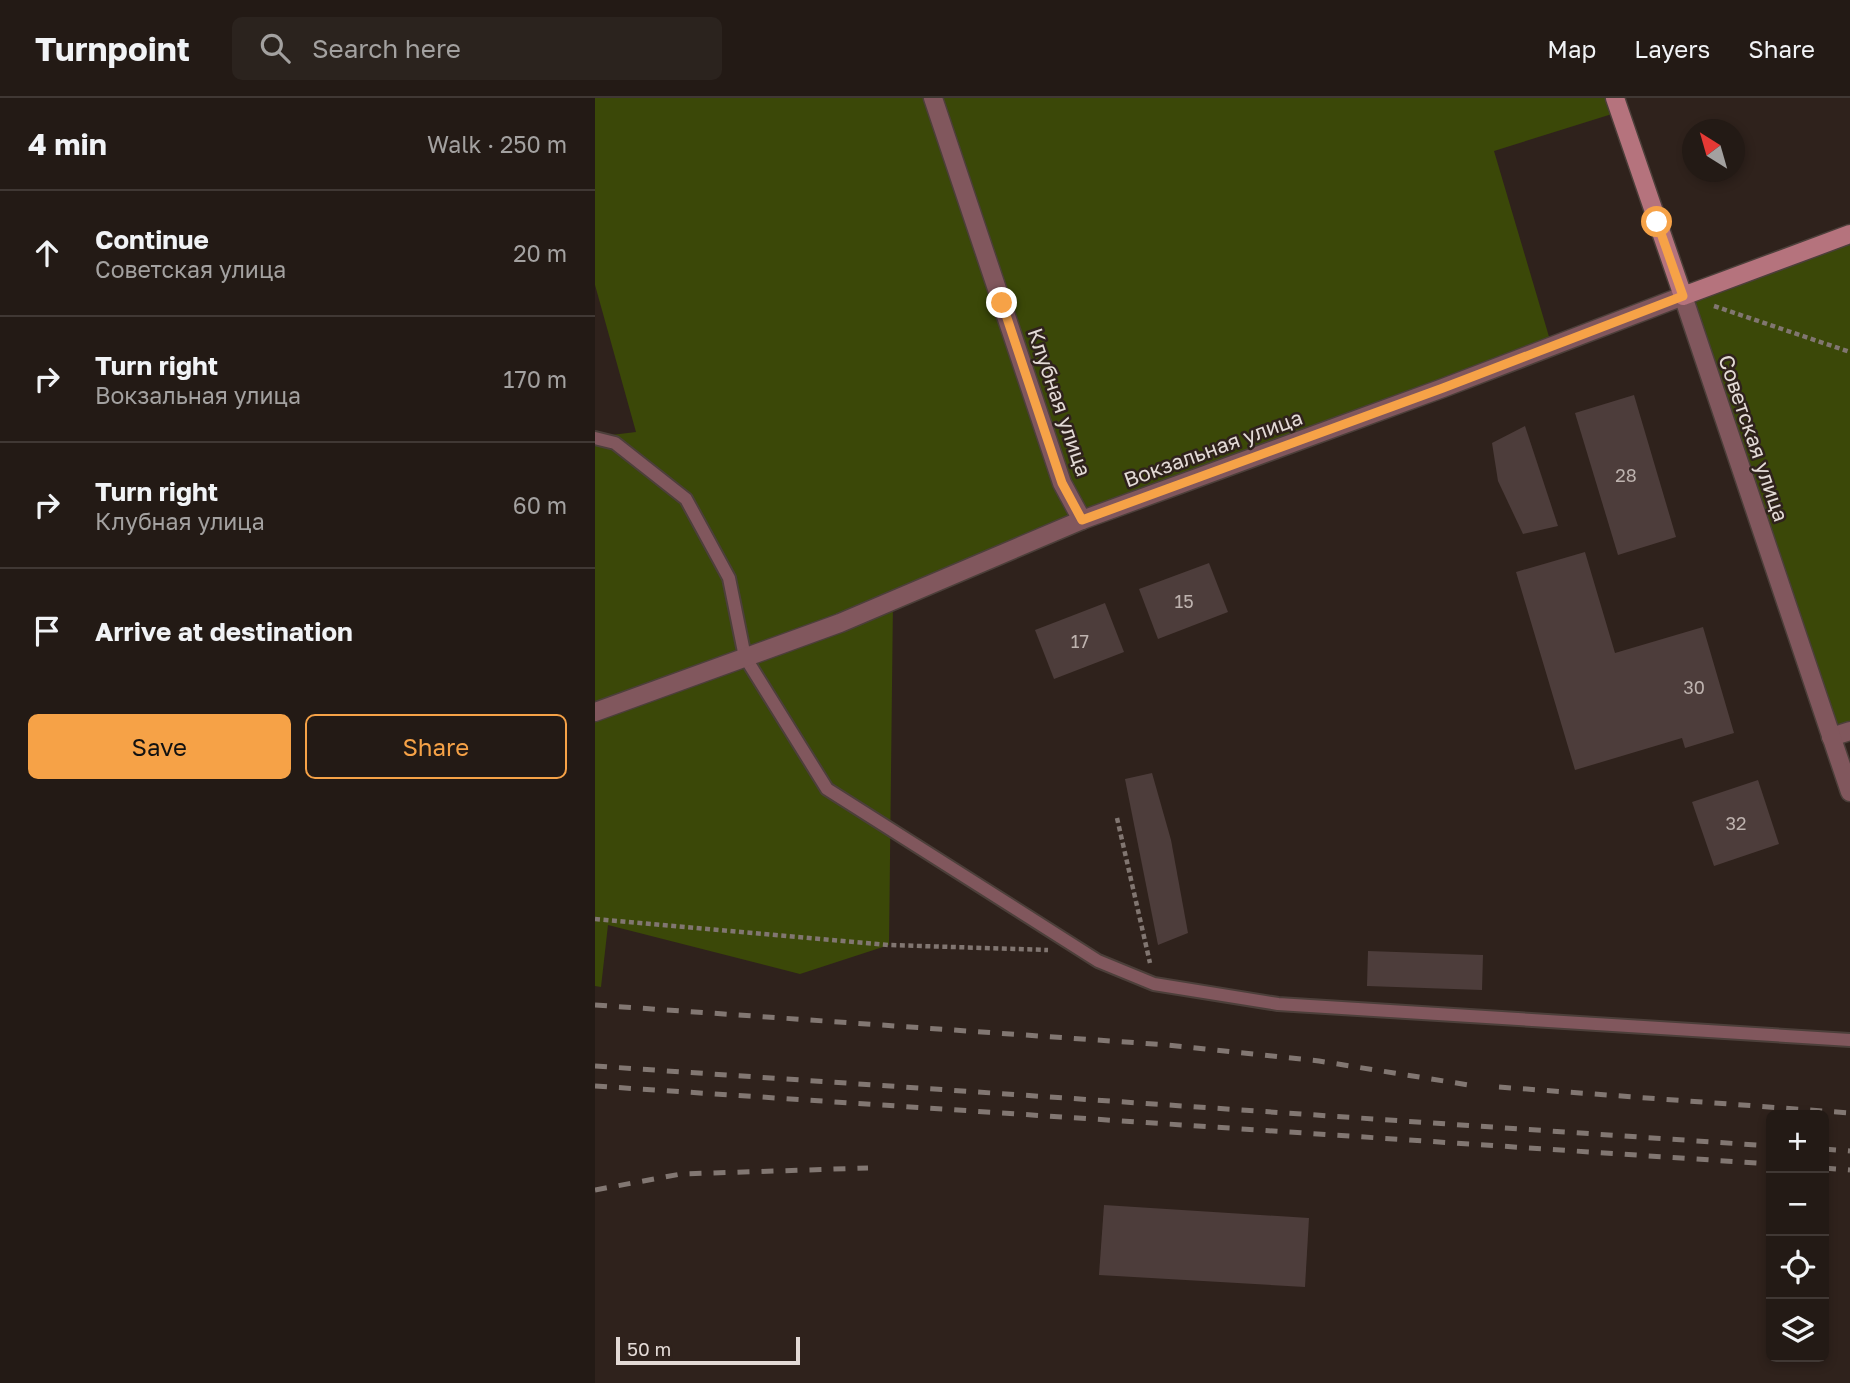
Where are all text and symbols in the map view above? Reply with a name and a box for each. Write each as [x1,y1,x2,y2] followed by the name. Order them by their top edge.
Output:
[232,17,722,80] search box
[35,29,190,68] text: Turnpoint
[256,29,294,67] icon: search
[312,33,461,64] text: Search here
[1547,34,1596,63] text: Map
[1634,34,1710,63] text: Layers
[1748,34,1815,63] text: Share
[1682,119,1745,182] north arrow
[28,126,107,162] text: 4 min
[427,130,567,158] text: Walk · 250 m
[1641,206,1672,237] route start
[95,224,209,255] text: Continue
[28,234,66,272] icon: ahead
[513,239,567,267] text: 20 m
[95,255,286,283] text: Советская улица
[986,287,1017,318] route end
[1022,324,1098,480] street label: Клубная улица
[95,350,218,381] text: Turn right
[1713,351,1795,525] street label: Советская улица
[28,360,66,398] icon: right
[503,365,567,393] text: 170 m
[95,381,301,409] text: Вокзальная улица
[1120,404,1306,492] street label: Вокзальная улица
[1615,464,1637,486] house number: 28
[95,476,218,507] text: Turn right
[28,486,66,524] icon: right
[513,491,567,519] text: 60 m
[95,507,265,535] text: Клубная улица
[1174,590,1194,612] house number: 15
[28,612,66,650] icon: arrive
[95,616,353,647] text: Arrive at destination
[1071,630,1089,652] house number: 17
[1683,676,1705,698] house number: 30
[28,714,291,779] button: Save
[305,714,567,779] button: Share
[1726,812,1746,834] house number: 32
[1766,1110,1829,1362] map controls
[1766,1110,1829,1173] button: +
[1766,1173,1829,1236] button: −
[1766,1236,1829,1299] button: locate
[1766,1299,1829,1362] button: layers
[616,1334,800,1366] scale bar
[627,1337,671,1360] text: 50 m

